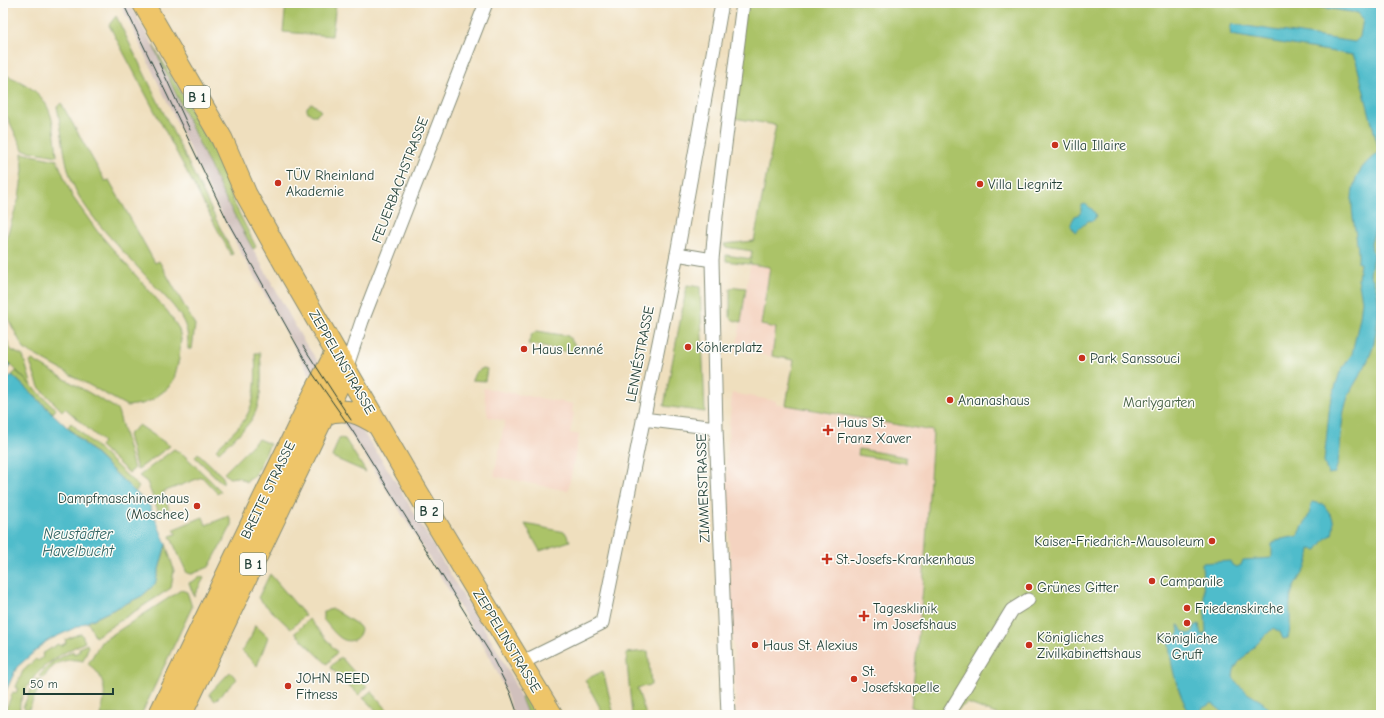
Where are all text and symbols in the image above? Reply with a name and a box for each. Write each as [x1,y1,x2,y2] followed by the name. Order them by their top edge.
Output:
[184,86,210,108] road number: B 1
[368,114,432,246] street label: FEUERBACHSTRASSE
[1063,137,1126,154] place label: Villa Illaire
[1050,140,1060,150] marker: Villa Illaire
[286,167,374,200] place label: TÜV Rheinland Akademie
[988,176,1062,193] place label: Villa Liegnitz
[273,178,283,188] marker: TÜV Rheinland Akademie
[975,179,985,189] marker: Villa Liegnitz
[622,304,658,404] street label: LENNÉSTRASSE
[305,307,379,417] street label: ZEPPELINSTRASSE
[696,339,762,356] place label: Köhlerplatz
[532,341,603,358] place label: Haus Lenné
[683,342,693,352] marker: Köhlerplatz
[519,344,529,354] marker: Haus Lenné
[1090,350,1180,367] place label: Park Sanssouci
[1077,353,1087,363] marker: Park Sanssouci
[958,392,1030,409] place label: Ananashaus
[1123,394,1195,411] park label: Marlygarten
[945,395,955,405] marker: Ananashaus
[837,414,911,447] place label: Haus St. Franz Xaver
[822,424,834,436] marker: Haus St. Franz Xaver
[693,433,713,543] street label: ZIMMERSTRASSE
[237,438,299,542] street label: BREITE STRASSE
[58,490,189,523] place label: Dampfmaschinenhaus (Moschee)
[415,500,443,522] road number: B 2
[192,501,202,511] marker: Dampfmaschinenhaus (Moschee)
[42,525,115,560] water label: Neustädter Havelbucht
[1034,533,1204,550] place label: Kaiser-Friedrich-Mausoleum
[1207,536,1217,546] marker: Kaiser-Friedrich-Mausoleum
[836,551,975,568] place label: St.-Josefs-Krankenhaus
[240,553,266,575] road number: B 1
[821,553,833,565] marker: St.-Josefs-Krankenhaus
[1160,573,1223,590] place label: Campanile
[1147,576,1157,586] marker: Campanile
[1037,579,1119,596] place label: Grünes Gitter
[1024,582,1034,592] marker: Grünes Gitter
[469,586,545,696] street label: ZEPPELINSTRASSE
[873,600,957,633] place label: Tagesklinik im Josefshaus
[1195,600,1283,617] place label: Friedenskirche
[1182,603,1192,613] marker: Friedenskirche
[858,610,870,622] marker: Tagesklinik im Josefshaus
[1182,618,1192,628] marker: Königliche Gruft
[1037,629,1141,662] place label: Königliches Zivilkabinettshaus
[1156,630,1218,663] place label: Königliche Gruft
[763,637,858,654] place label: Haus St. Alexius
[750,640,760,650] marker: Haus St. Alexius
[1024,640,1034,650] marker: Königliches Zivilkabinettshaus
[862,663,940,696] place label: St. Josefskapelle
[24,670,113,696] scale bar
[296,670,370,703] place label: JOHN REED Fitness
[849,674,859,684] marker: St. Josefskapelle
[30,677,58,691] text: 50 m
[283,681,293,691] marker: JOHN REED Fitness

